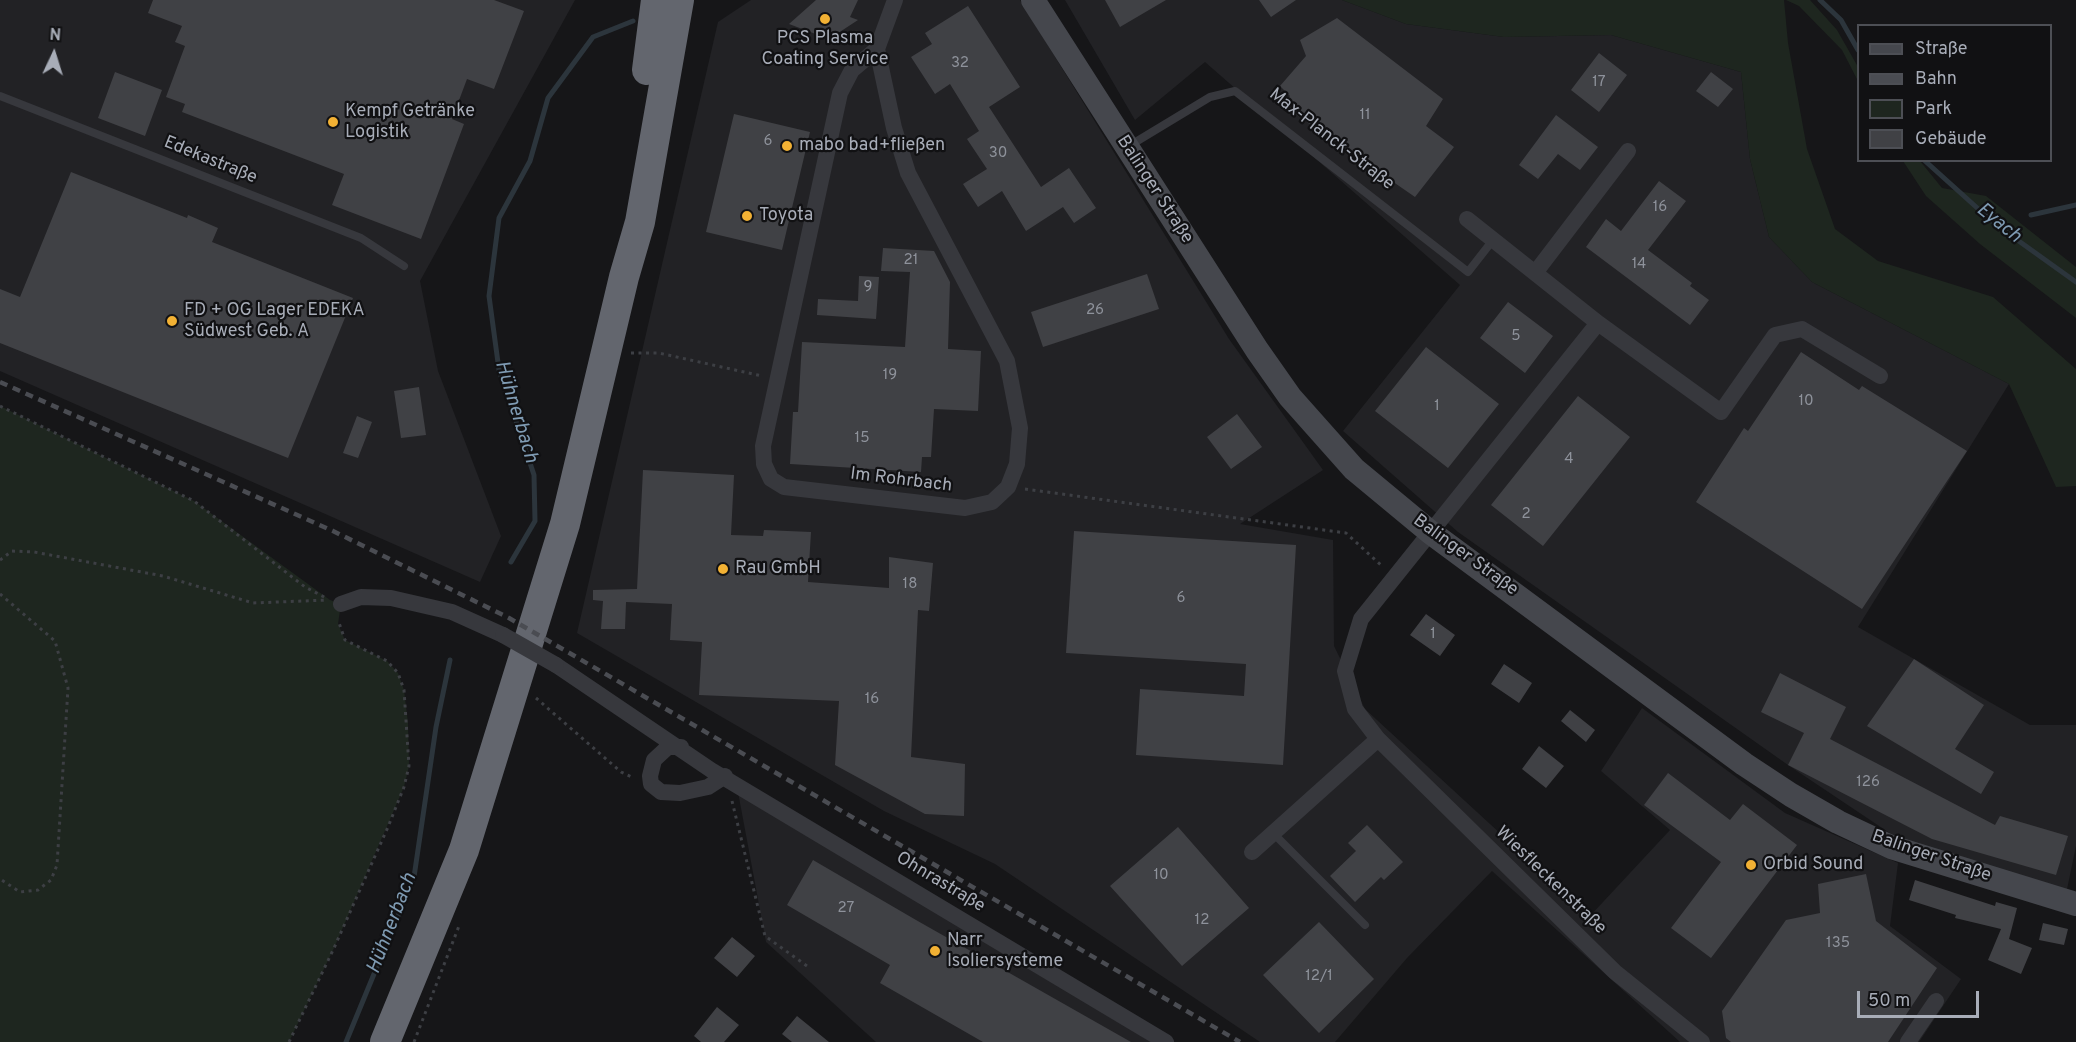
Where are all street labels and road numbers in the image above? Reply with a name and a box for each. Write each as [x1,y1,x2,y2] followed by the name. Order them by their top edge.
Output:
[1264,84,1398,196] street label: Max-Planck-Straße
[1111,132,1197,248] street label: Balinger Straße
[160,133,260,189] street label: Edekastraße
[849,464,953,498] street label: Im Rohrbach
[1408,511,1522,601] street label: Balinger Straße
[1490,822,1610,940] street label: Wiesfleckenstraße
[1869,826,1993,888] street label: Balinger Straße
[892,848,988,918] street label: Ohnrastraße

